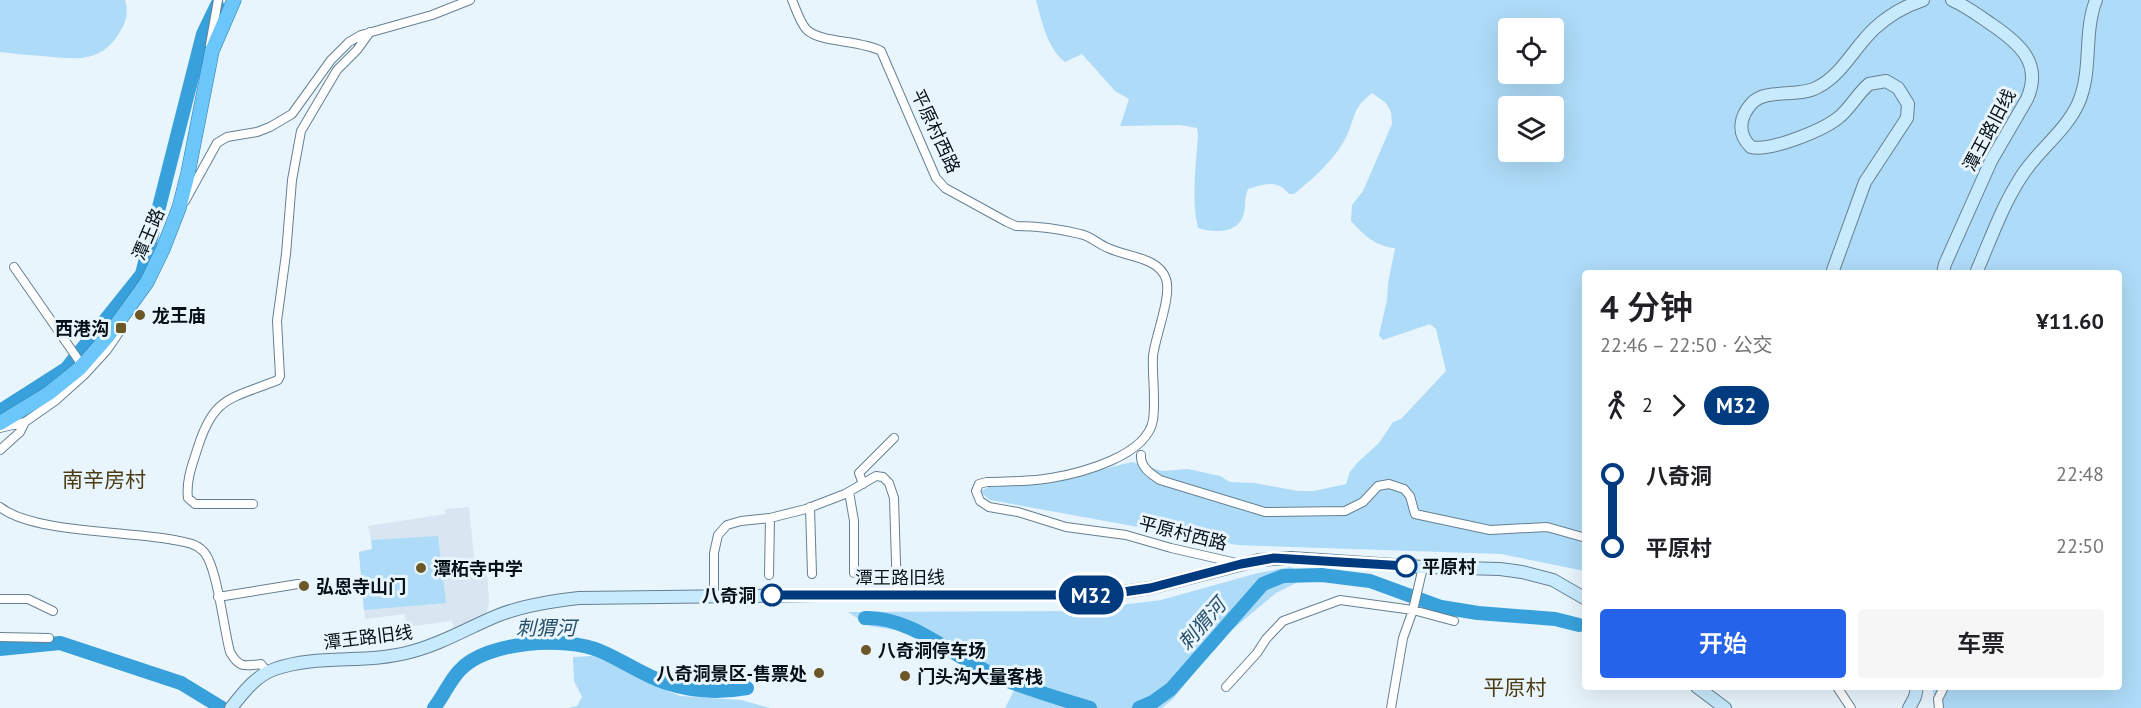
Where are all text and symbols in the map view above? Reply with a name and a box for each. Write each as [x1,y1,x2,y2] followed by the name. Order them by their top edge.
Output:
[1498,18,1564,162] map controls
[1498,18,1564,84] button: locate
[907,85,965,177] street label: 平原村西路
[1958,85,2020,175] street label: 潭王路旧线
[1498,96,1564,162] button: layers
[127,205,169,263] street label: 潭王路
[1600,285,1693,328] text: 4 分钟
[152,304,206,327] place label: 龙王庙
[2036,307,2104,335] text: ¥11.60
[133,308,147,322] marker: 龙王庙
[55,317,109,340] place label: 西港沟
[114,321,128,335] marker: 西港沟
[1600,332,1773,358] text: 22:46 – 22:50 · 公交
[1600,389,1633,422] icon: walk
[1662,389,1695,422] icon: forward
[1642,392,1653,418] text: 2
[1716,392,1757,419] text: M32
[2056,461,2104,487] text: 22:48
[1646,462,1712,490] text: 八奇洞
[62,466,146,493] district label: 南辛房村
[1137,511,1229,555] street label: 平原村西路
[2056,533,2104,559] text: 22:50
[1646,534,1712,562] text: 平原村
[1395,555,1417,577] marker: 平原村
[1422,555,1476,578] place label: 平原村
[433,557,523,580] place label: 潭柘寺中学
[414,561,428,575] marker: 潭柘寺中学
[855,566,945,589] street label: 潭王路旧线
[316,575,406,598] place label: 弘恩寺山门
[1056,576,1126,614] line badge: M32
[297,579,311,593] marker: 弘恩寺山门
[1071,582,1111,609] text: M32
[702,584,756,607] place label: 八奇洞
[761,584,783,606] marker: 八奇洞
[1173,590,1234,655] water label: 刺猬河
[1600,609,1846,678] button: 开始
[1858,609,2104,678] button: 车票
[516,615,580,641] water label: 刺猬河
[322,620,414,654] street label: 潭王路旧线
[878,639,986,662] place label: 八奇洞停车场
[859,643,873,657] marker: 八奇洞停车场
[657,662,807,685] place label: 八奇洞景区-售票处
[917,665,1043,688] place label: 门头沟大量客栈
[812,666,826,680] marker: 八奇洞景区-售票处
[898,669,912,683] marker: 门头沟大量客栈
[1484,674,1547,701] district label: 平原村

